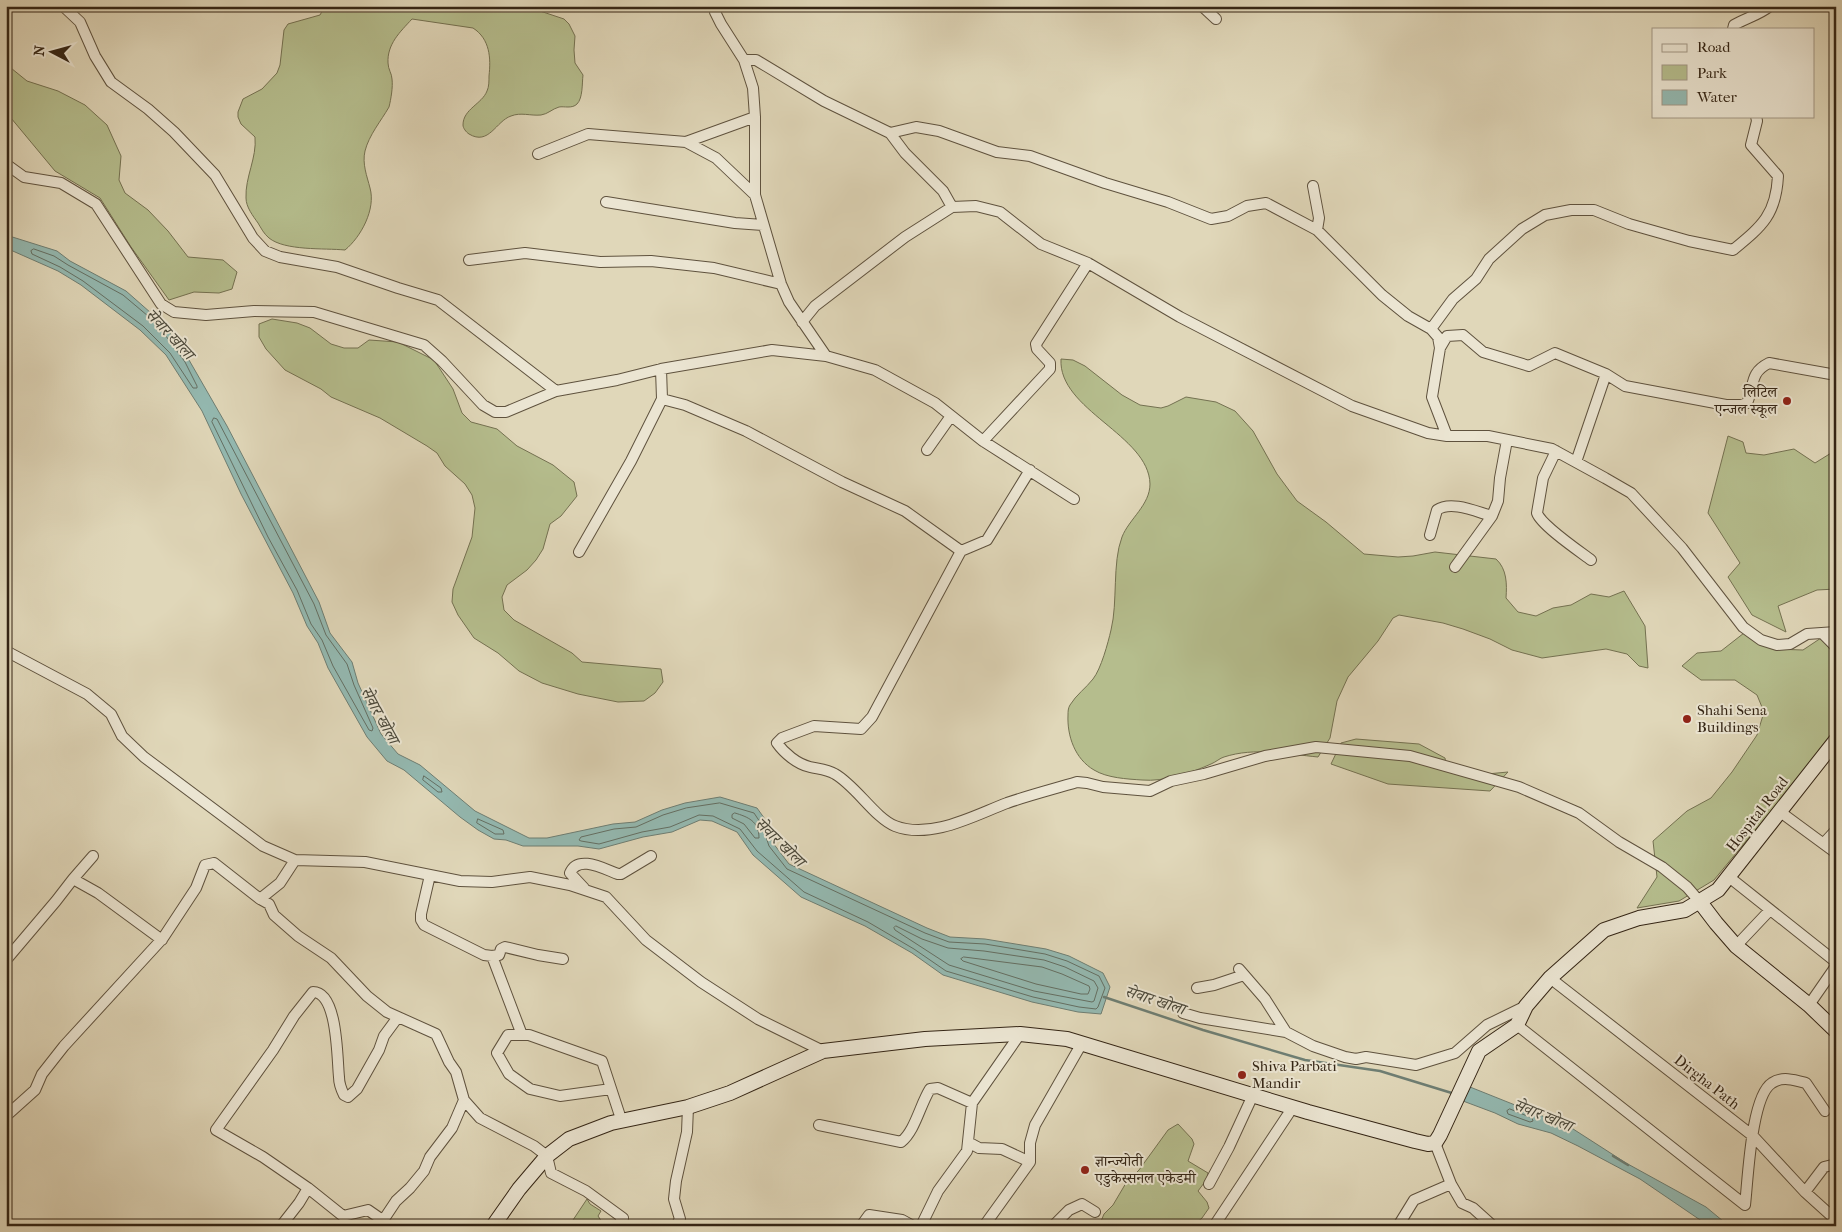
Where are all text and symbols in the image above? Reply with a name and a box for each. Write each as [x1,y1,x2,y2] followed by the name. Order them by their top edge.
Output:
[28,28,78,78] north arrow
[1652,28,1814,118] legend
[1697,38,1731,56] text: Road
[31,44,49,57] text: N
[1697,64,1727,82] text: Park
[1696,88,1737,106] text: Water
[142,305,200,365] water label: सेवार खोला
[1713,383,1778,419] place label: लिटिल एन्जल स्कूल
[1781,395,1793,407] marker: लिटिल एन्जल स्कूल
[357,683,405,749] water label: सेवार खोला
[1697,701,1768,736] place label: Shahi Sena Buildings
[1681,713,1693,725] marker: Shahi Sena Buildings
[1722,772,1792,855] street label: Hospital Road
[751,814,811,872] water label: सेवार खोला
[1123,981,1190,1020] water label: सेवार खोला
[1671,1051,1744,1114] street label: Dirgha Path
[1252,1057,1337,1092] place label: Shiva Parbati Mandir
[1236,1069,1248,1081] marker: Shiva Parbati Mandir
[1511,1095,1578,1137] water label: सेवार खोला
[1094,1152,1197,1187] place label: ज्ञान्ज्योती एडुकेस्सनल एकेडमी
[1079,1164,1091,1176] marker: ज्ञान्ज्योती एडुकेस्सनल एकेडमी

